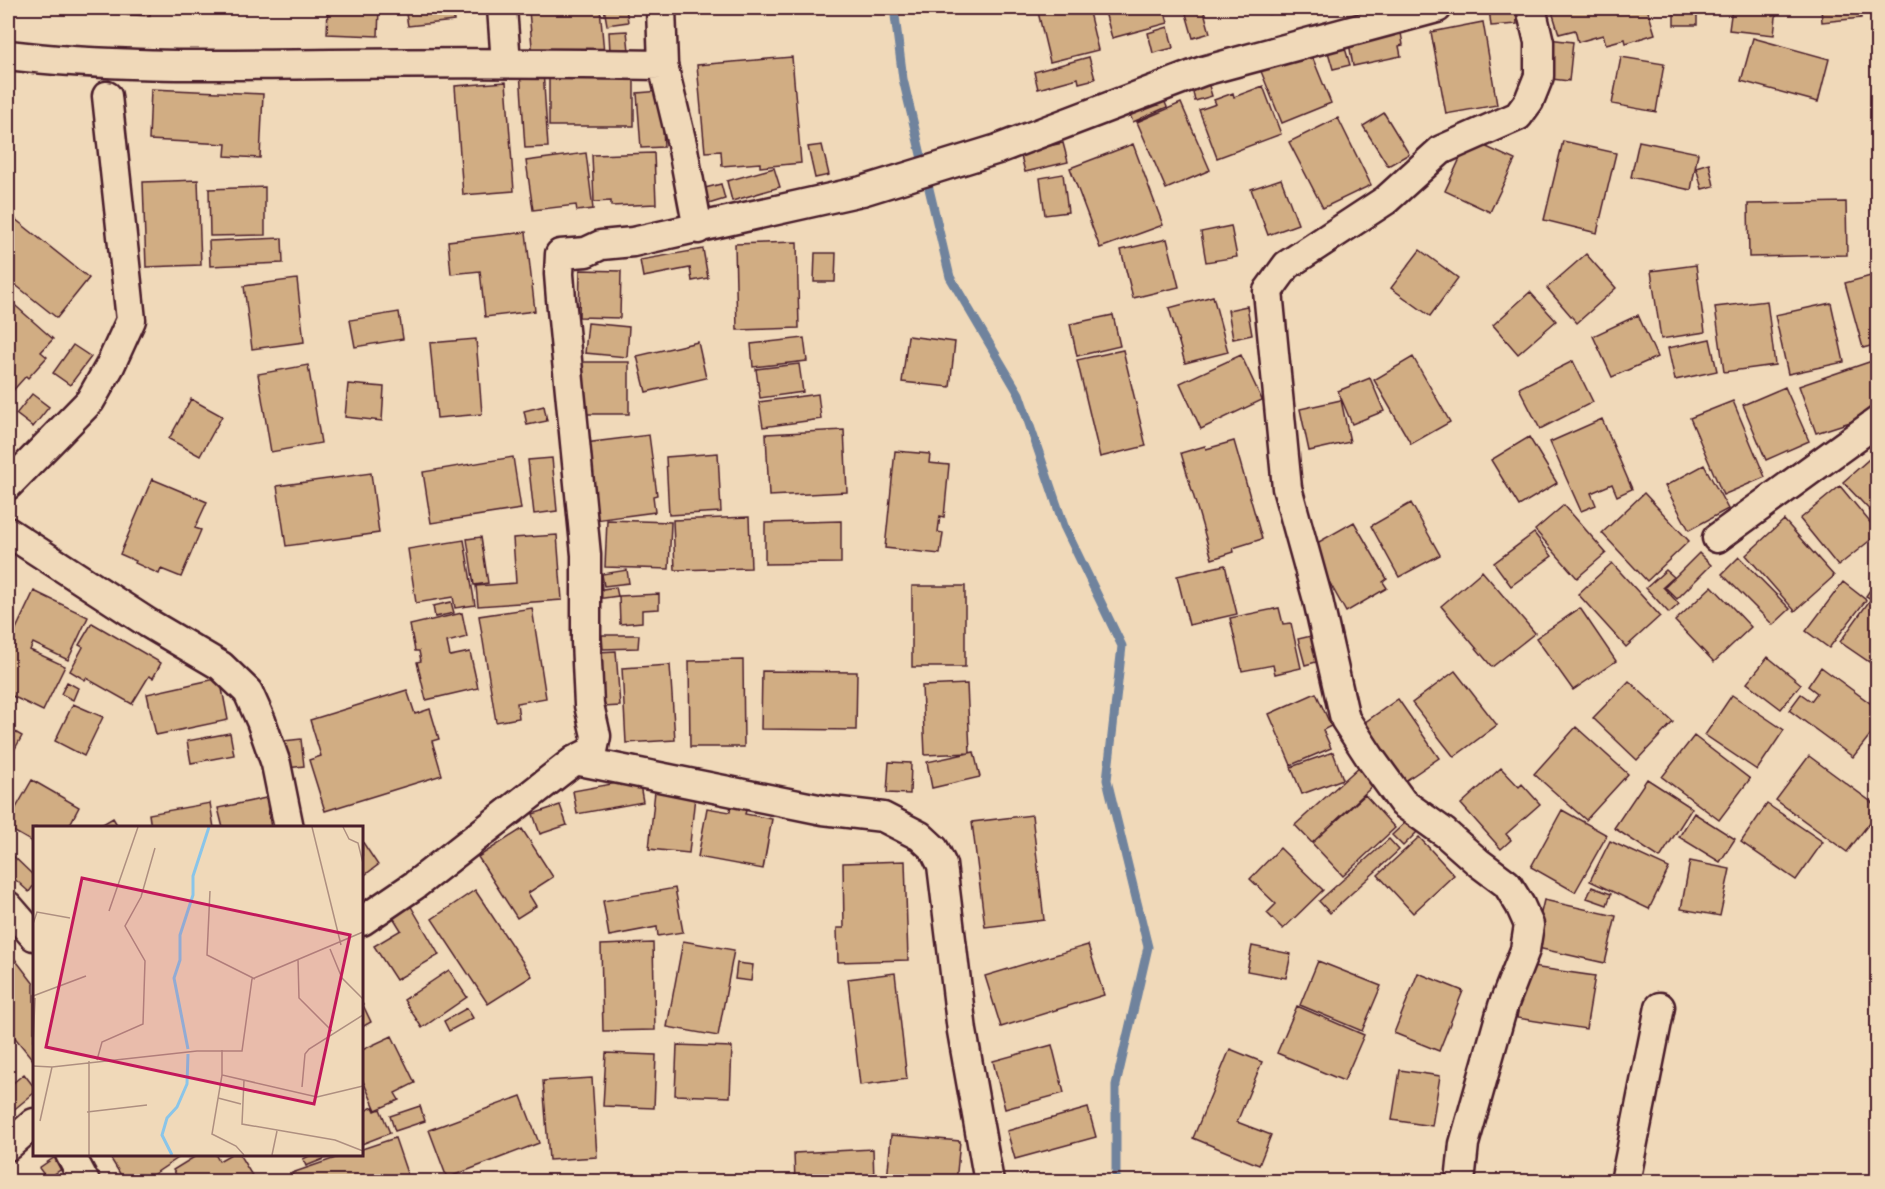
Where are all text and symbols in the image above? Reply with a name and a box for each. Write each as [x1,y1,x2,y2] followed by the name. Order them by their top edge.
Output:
[33,826,363,1156] inset map

